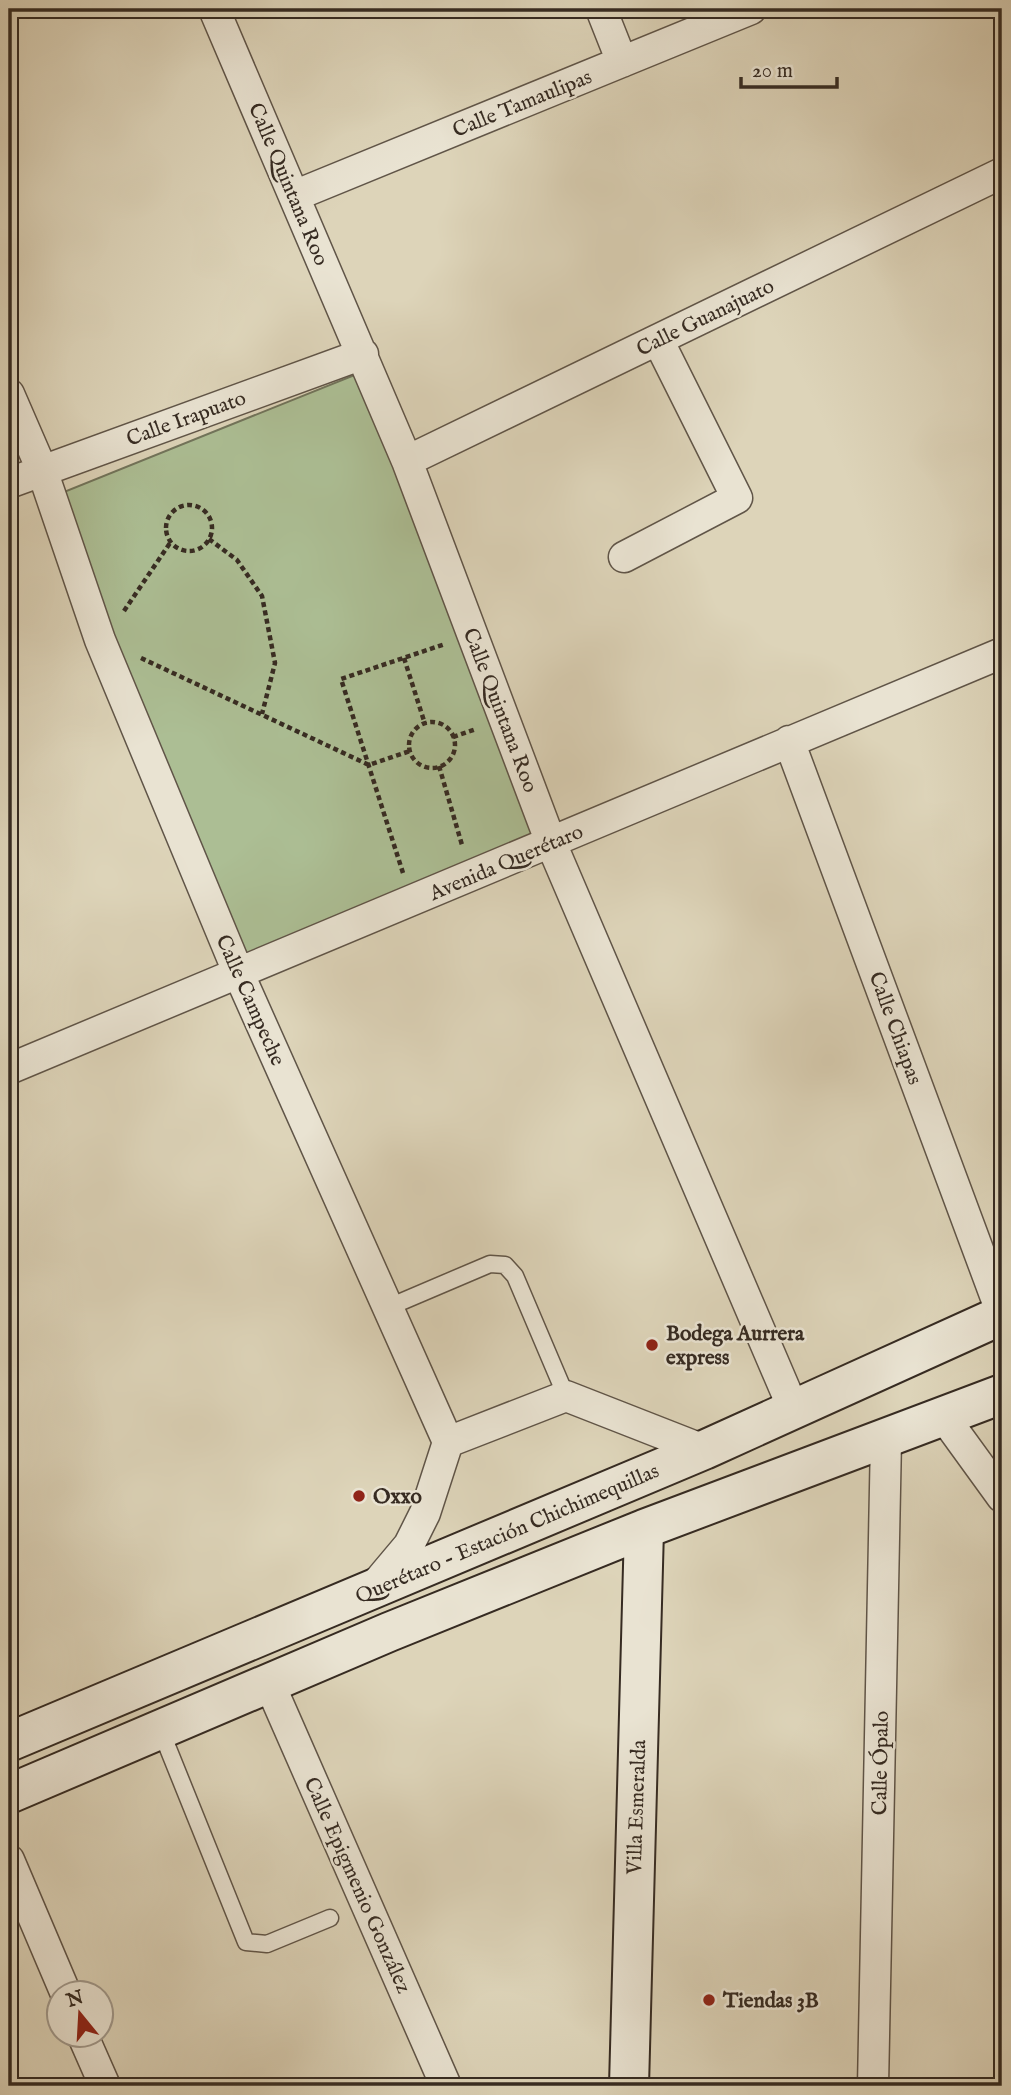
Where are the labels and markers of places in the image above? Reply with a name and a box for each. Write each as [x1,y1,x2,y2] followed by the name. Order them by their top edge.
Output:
[666,1321,805,1372] place label: Bodega Aurrera express
[644,1337,660,1353] marker: Bodega Aurrera express
[373,1484,423,1511] place label: Oxxo
[351,1488,367,1504] marker: Oxxo
[722,1988,819,2015] place label: Tiendas 3B
[701,1992,717,2008] marker: Tiendas 3B

